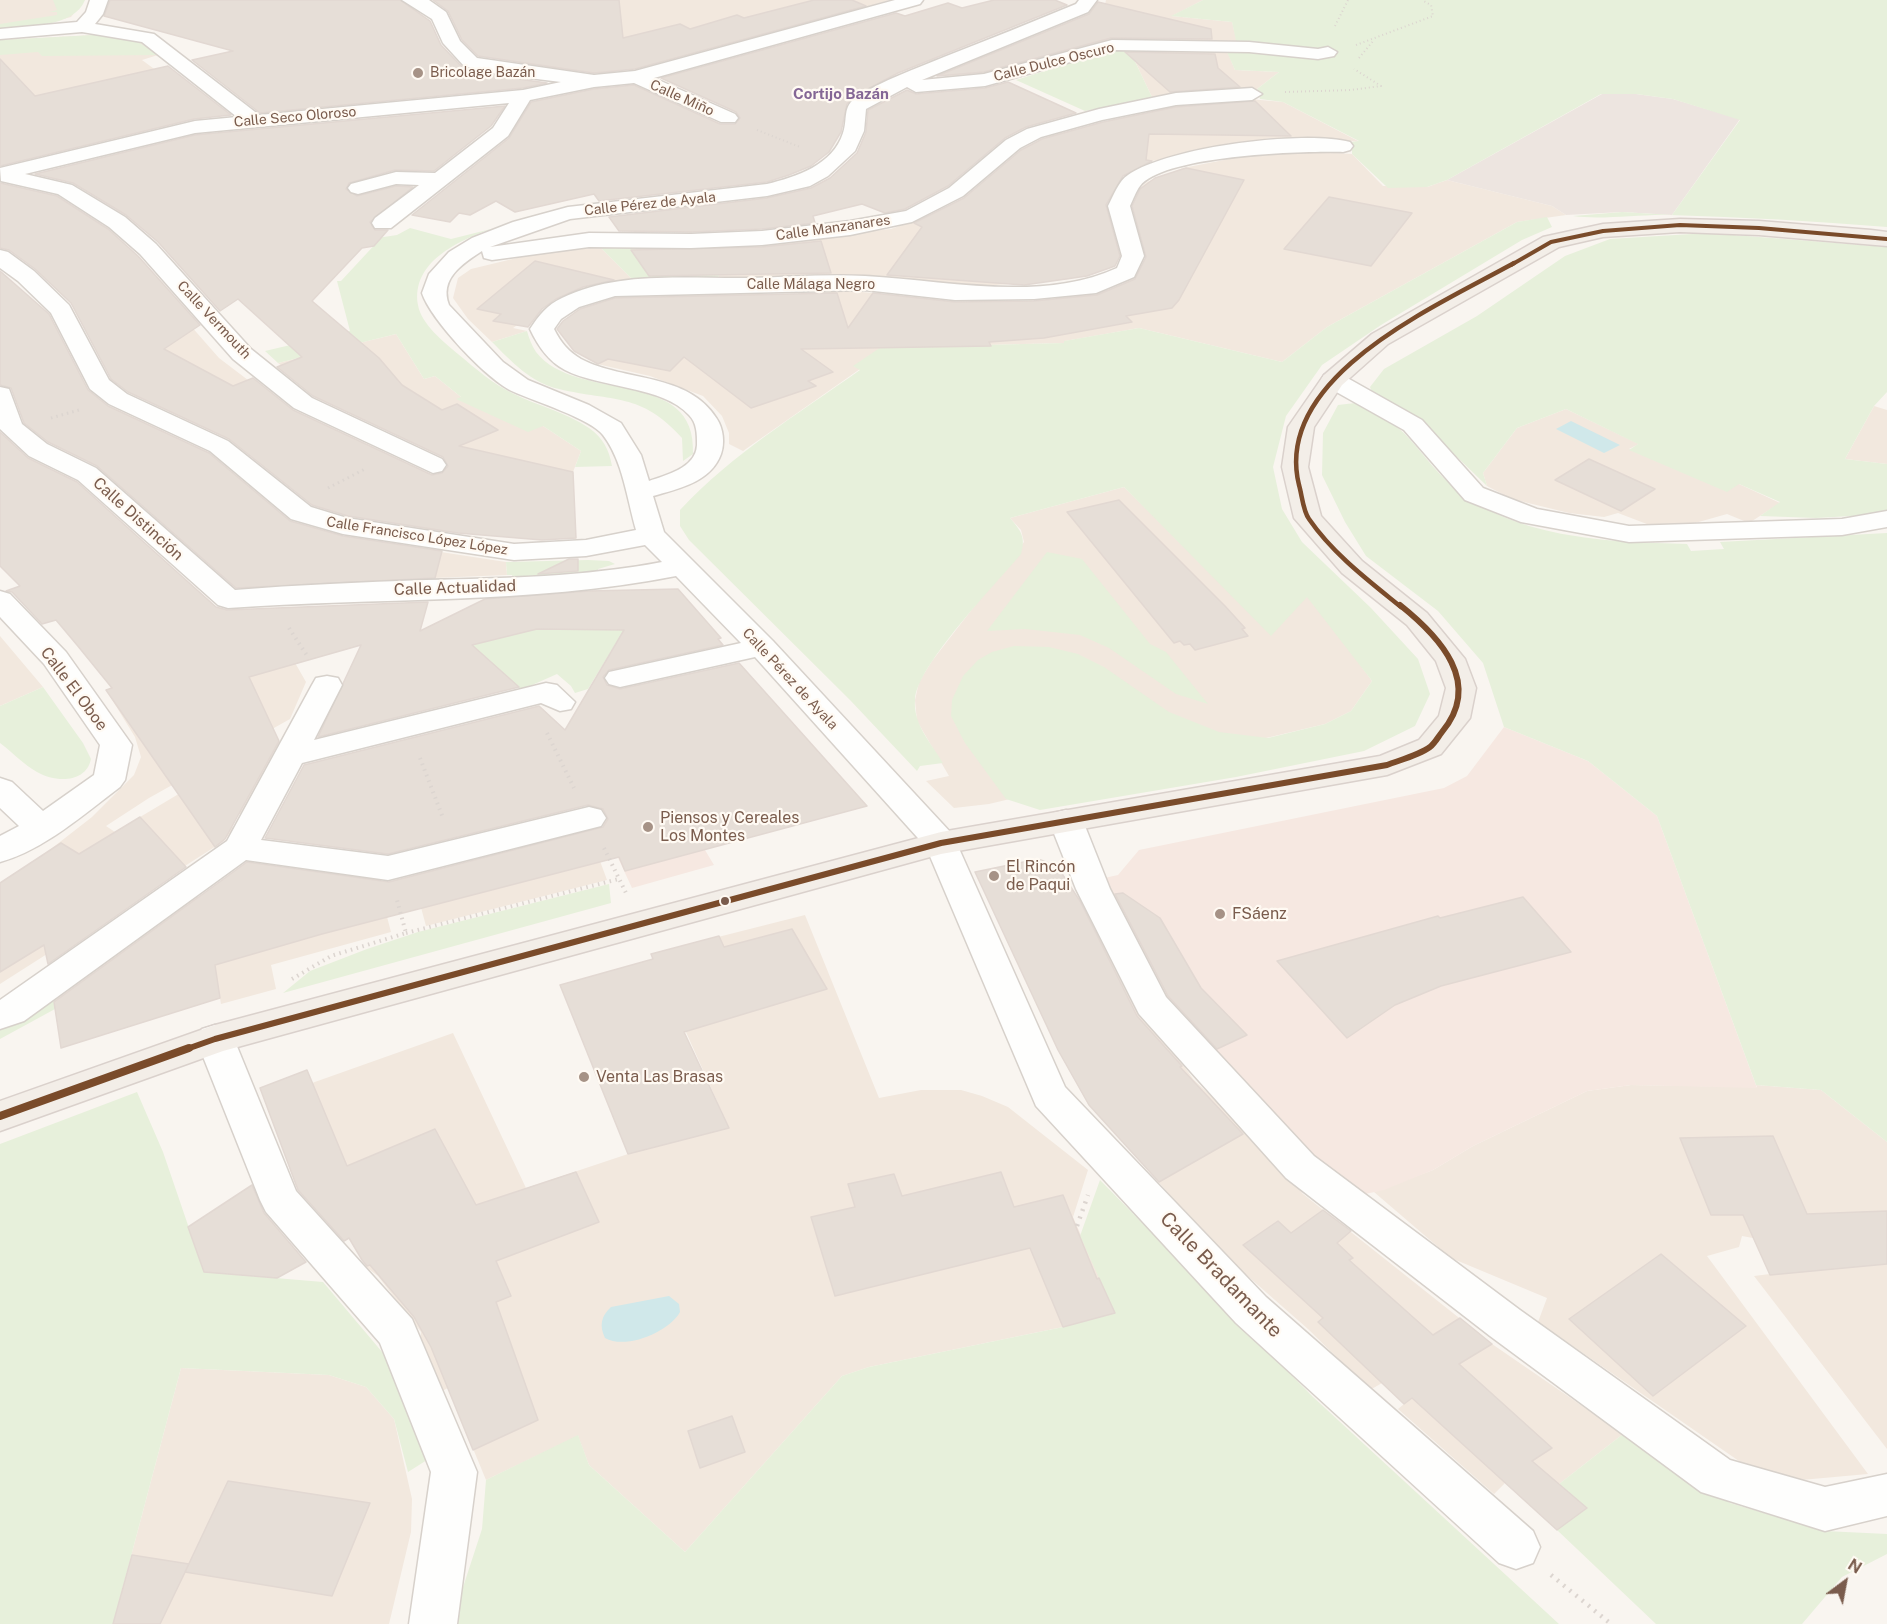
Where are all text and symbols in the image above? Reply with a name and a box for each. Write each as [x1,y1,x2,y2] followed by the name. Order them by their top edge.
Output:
[992,39,1116,85] street label: Calle Dulce Oscuro
[430,65,535,81] place label: Bricolage Bazán
[411,66,425,80] marker: Bricolage Bazán
[647,76,717,120] street label: Calle Miño
[793,85,889,103] district label: Cortijo Bazán
[233,103,357,131] street label: Calle Seco Oloroso
[583,189,717,219] street label: Calle Pérez de Ayala
[775,212,891,244] street label: Calle Manzanares
[747,277,875,293] street label: Calle Málaga Negro
[174,278,254,362] street label: Calle Vermouth
[89,473,187,565] street label: Calle Distinción
[325,513,509,559] street label: Calle Francisco López López
[394,576,516,600] street label: Calle Actualidad
[739,625,841,733] street label: Calle Pérez de Ayala
[36,643,112,735] street label: Calle El Oboe
[660,808,799,846] place label: Piensos y Cereales Los Montes
[641,820,655,834] marker: Piensos y Cereales Los Montes
[1006,857,1075,895] place label: El Rincón de Paqui
[987,869,1001,883] marker: El Rincón de Paqui
[719,895,731,907] unlabelled marker
[1232,904,1287,924] place label: FSáenz
[1213,907,1227,921] marker: FSáenz
[596,1067,723,1087] place label: Venta Las Brasas
[577,1070,591,1084] marker: Venta Las Brasas
[1155,1207,1287,1343] street label: Calle Bradamante
[1815,1552,1875,1612] north arrow
[1844,1555,1865,1578] text: N

